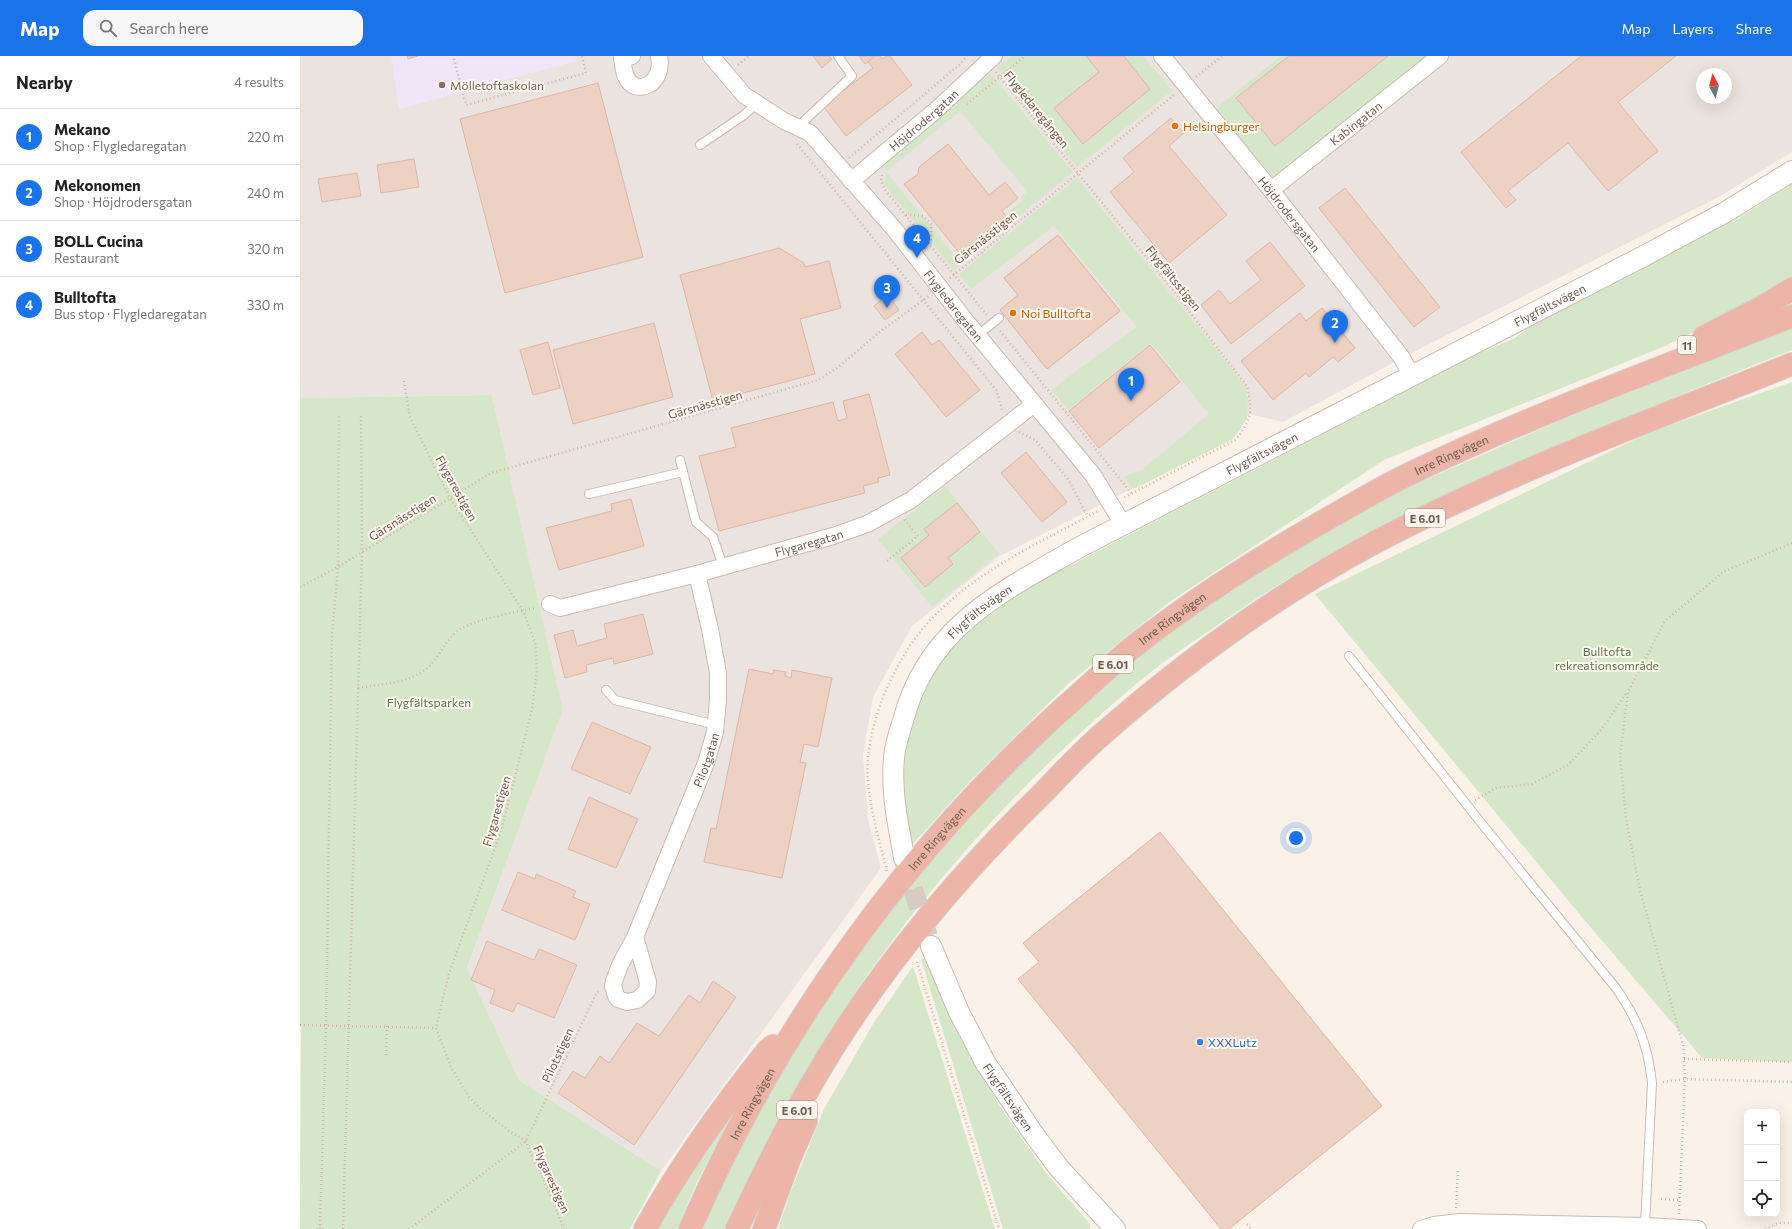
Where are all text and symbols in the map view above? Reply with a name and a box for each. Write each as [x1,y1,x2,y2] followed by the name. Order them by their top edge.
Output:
[83,10,363,46] search box
[20,17,59,40] text: Map
[97,17,119,39] icon: search
[129,19,209,37] text: Search here
[1622,20,1650,37] text: Map
[1672,20,1714,37] text: Layers
[1736,20,1772,37] text: Share
[1002,68,1072,150] street label: Flygledaregången
[1696,68,1732,104] north arrow
[16,72,73,93] text: Nearby
[234,74,284,90] text: 4 results
[450,78,544,92] place label: Mölletoftaskolan
[437,80,447,90] marker: Mölletoftaskolan
[886,86,961,153] street label: Höjdrodergatan
[1327,98,1384,148] street label: Kabingatan
[1183,119,1260,133] place label: Helsingburger
[54,120,110,138] text: Mekano
[1170,121,1180,131] marker: Helsingburger
[26,129,32,145] text: 1
[247,129,284,145] text: 220 m
[54,138,187,154] text: Shop · Flygledaregatan
[1256,173,1323,254] street label: Höjdrodersgatan
[54,176,141,194] text: Mekonomen
[25,185,33,201] text: 2
[247,185,284,201] text: 240 m
[54,194,192,210] text: Shop · Höjdrodersgatan
[951,207,1019,267] street label: Gärsnässtigen
[904,225,930,258] pin: 4
[54,232,143,250] text: BOLL Cucina
[25,241,33,257] text: 3
[247,241,284,257] text: 320 m
[1143,243,1205,313] street label: Flygfältsstigen
[54,250,119,266] text: Restaurant
[921,267,986,344] street label: Flygledaregatan
[874,275,900,308] pin: 3
[1511,280,1588,329] street label: Flygfältsvägen
[54,288,116,306] text: Bulltofta
[25,297,33,313] text: 4
[247,297,284,313] text: 330 m
[54,306,207,322] text: Bus stop · Flygledaregatan
[1021,306,1091,320] place label: Noi Bulltofta
[1008,308,1018,318] marker: Noi Bulltofta
[1322,310,1348,343] pin: 2
[1678,336,1696,354] road number: 11
[1118,368,1144,401] pin: 1
[666,387,744,421] street label: Gärsnässtigen
[1223,429,1300,477] street label: Flygfältsvägen
[1412,432,1490,478] street label: Inre Ringvägen
[433,453,481,523] street label: Flygarestigen
[366,491,438,543] street label: Gärsnässtigen
[1405,509,1445,527] road number: E 6.01
[773,526,845,559] street label: Flygaregatan
[944,581,1014,641] street label: Flygfältsvägen
[1136,589,1208,647] street label: Inre Ringvägen
[1555,644,1659,672] park label: Bulltofta rekreationsområde
[1093,655,1133,673] road number: E 6.01
[387,695,471,709] park label: Flygfältsparken
[690,731,721,789] street label: Pilotgatan
[479,774,513,848] street label: Flygarestigen
[905,803,968,873] street label: Inre Ringvägen
[1286,828,1306,848] your location
[538,1025,576,1085] street label: Pilotstigen
[1208,1035,1257,1049] place label: XXXLutz
[1195,1037,1205,1047] marker: XXXLutz
[981,1060,1036,1133] street label: Flygfältsvägen
[727,1065,777,1142] street label: Inre Ringvägen
[777,1101,817,1119] road number: E 6.01
[1744,1109,1780,1217] map controls
[1744,1109,1780,1145] button: +
[531,1143,573,1215] street label: Flygarestigen
[1744,1145,1780,1181] button: −
[1744,1181,1780,1217] button: locate

